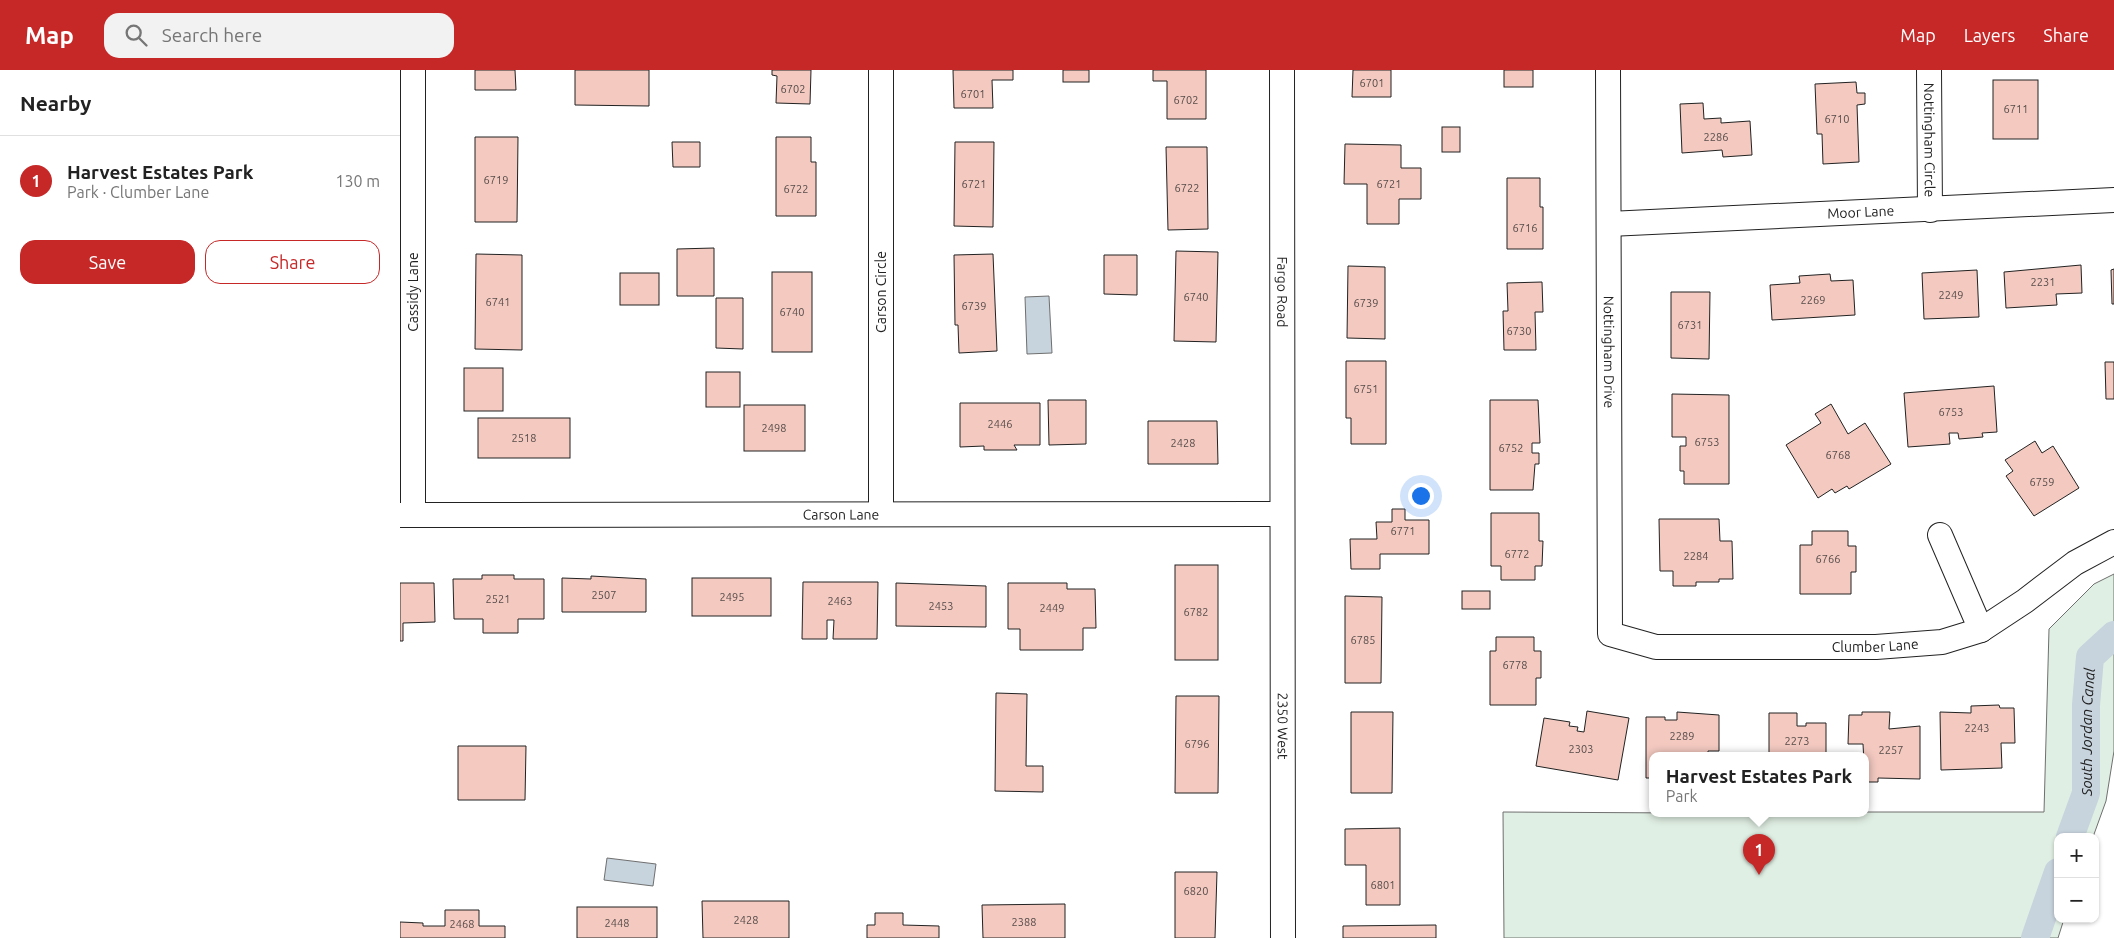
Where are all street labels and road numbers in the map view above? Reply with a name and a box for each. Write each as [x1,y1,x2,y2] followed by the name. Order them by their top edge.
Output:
[1921,83,1938,197] street label: Nottingham Circle
[1827,202,1895,222] street label: Moor Lane
[873,251,889,333] street label: Carson Circle
[405,252,421,332] street label: Cassidy Lane
[1274,256,1290,328] street label: Fargo Road
[1601,296,1617,408] street label: Nottingham Drive
[803,506,879,523] street label: Carson Lane
[1832,636,1919,655] street label: Clumber Lane
[1275,693,1291,760] street label: 2350 West

